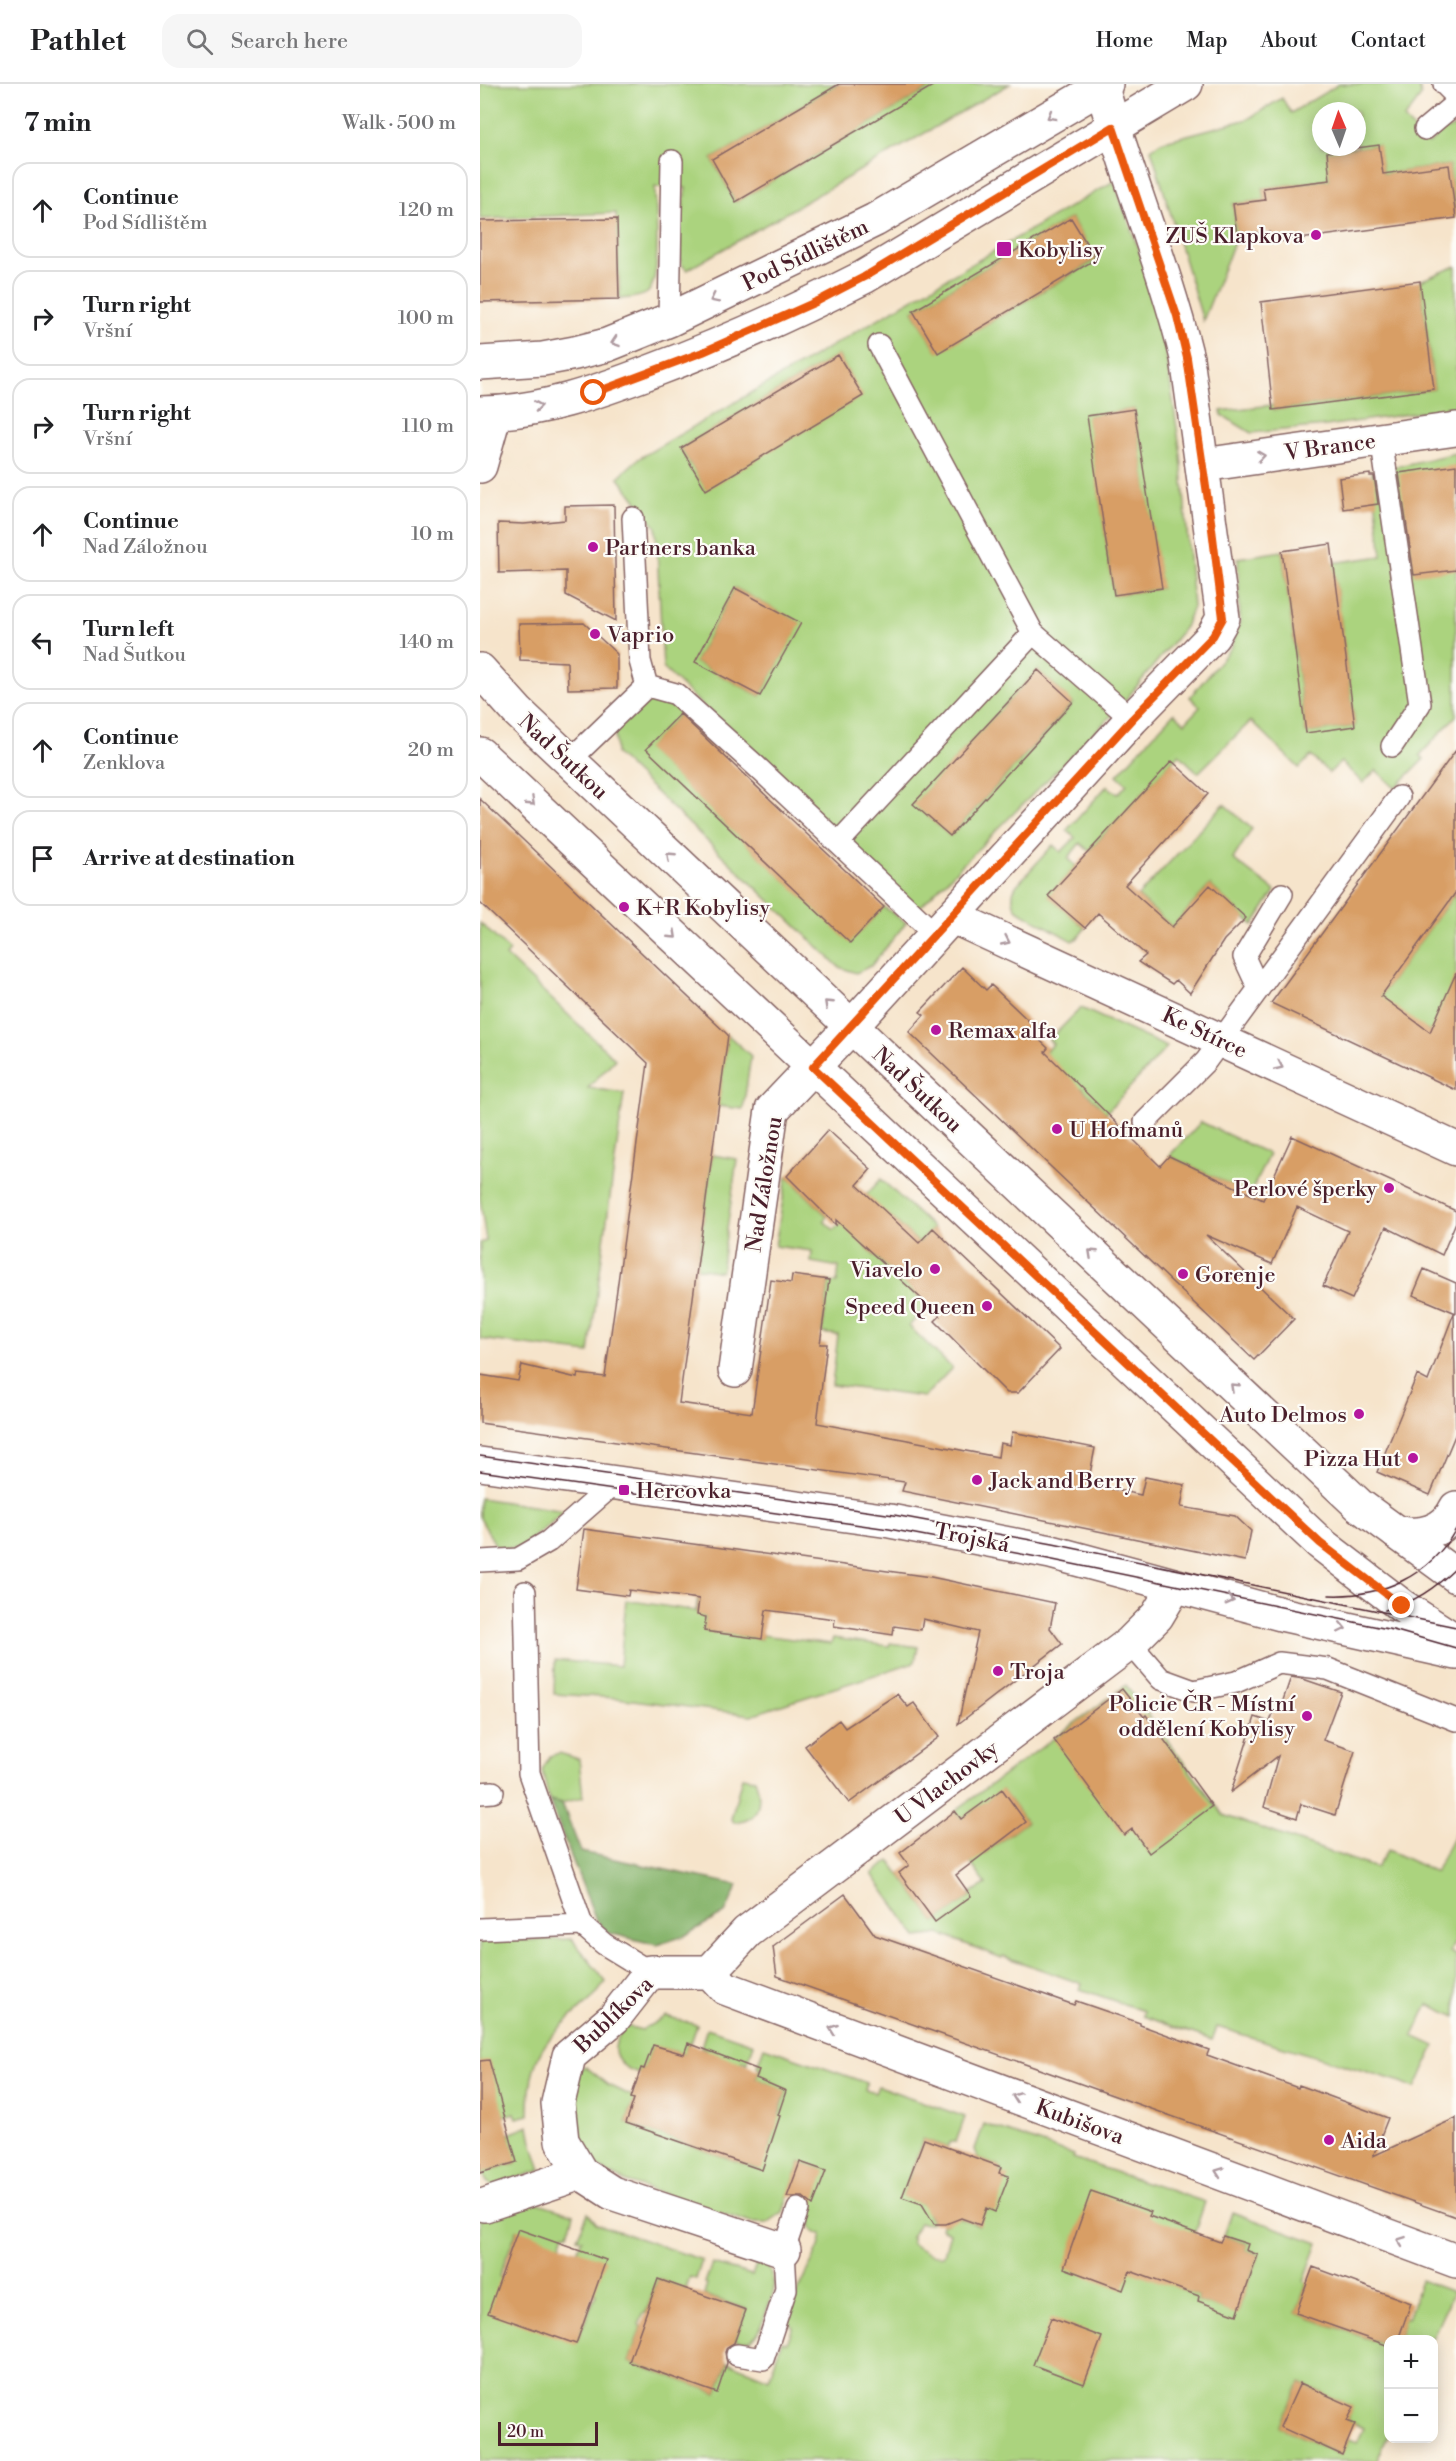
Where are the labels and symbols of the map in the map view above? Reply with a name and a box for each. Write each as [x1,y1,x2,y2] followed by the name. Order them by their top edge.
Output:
[1312,102,1366,156] north arrow
[1047,109,1057,121] one-way arrow
[738,213,873,297] street label: Pod Sídlištěm
[1166,221,1305,250] place label: ZUŠ Klapkova
[1309,228,1323,242] marker: ZUŠ Klapkova
[1018,237,1104,264] place label: Kobylisy
[995,240,1013,258] marker: Kobylisy
[709,292,720,304] one-way arrow
[610,335,621,348] one-way arrow
[580,379,606,405] route start
[533,400,543,413] one-way arrow
[1282,428,1377,467] street label: V Brance
[1257,451,1266,463] one-way arrow
[605,535,757,562] place label: Partners banka
[586,540,600,554] marker: Partners banka
[606,622,674,649] place label: Vaprio
[588,627,602,641] marker: Vaprio
[512,707,615,806] street label: Nad Šutkou
[523,794,534,805] one-way arrow
[667,852,677,863] one-way arrow
[636,895,771,922] place label: K+R Kobylisy
[617,900,631,914] marker: K+R Kobylisy
[666,928,676,939] one-way arrow
[1000,934,1011,946] one-way arrow
[824,1001,835,1012] one-way arrow
[1158,1002,1251,1065] street label: Ke Stírce
[948,1018,1058,1045] place label: Remax alfa
[929,1023,943,1037] marker: Remax alfa
[866,1040,969,1139] street label: Nad Šutkou
[1272,1059,1283,1071] one-way arrow
[740,1114,789,1254] street label: Nad Záložnou
[1069,1117,1184,1144] place label: U Hofmanů
[1050,1122,1064,1136] marker: U Hofmanů
[1234,1176,1377,1203] place label: Perlové šperky
[1382,1181,1396,1195] marker: Perlové šperky
[1088,1250,1099,1261] one-way arrow
[849,1257,923,1284] place label: Viavelo
[928,1262,942,1276] marker: Viavelo
[1195,1262,1276,1289] place label: Gorenje
[1176,1267,1190,1281] marker: Gorenje
[845,1294,975,1321] place label: Speed Queen
[980,1299,994,1313] marker: Speed Queen
[1230,1383,1240,1394] one-way arrow
[1218,1402,1347,1429] place label: Auto Delmos
[1352,1407,1366,1421] marker: Auto Delmos
[1304,1446,1401,1473] place label: Pizza Hut
[1406,1451,1420,1465] marker: Pizza Hut
[988,1468,1136,1495] place label: Jack and Berry
[970,1473,984,1487] marker: Jack and Berry
[636,1478,732,1505] place label: Hercovka
[617,1483,631,1497] marker: Hercovka
[932,1518,1013,1559] street label: Trojská
[1388,1592,1414,1618] route end
[1224,1593,1235,1605] one-way arrow
[1337,1620,1347,1633] one-way arrow
[1010,1659,1065,1686] place label: Troja
[991,1664,1005,1678] marker: Troja
[1109,1689,1296,1743] place label: Policie ČR - Místní oddělení Kobylisy
[1300,1709,1314,1723] marker: Policie ČR - Místní oddělení Kobylisy
[890,1735,1004,1831] street label: U Vlachovky
[568,1970,660,2060] street label: Bublíkova
[829,2023,839,2036] one-way arrow
[1011,2092,1022,2104] one-way arrow
[1032,2094,1128,2151] street label: Kubišova
[1340,2128,1388,2155] place label: Aida
[1322,2133,1336,2147] marker: Aida
[1214,2167,1224,2180] one-way arrow
[1396,2235,1407,2248] one-way arrow
[498,2419,598,2446] scale bar

